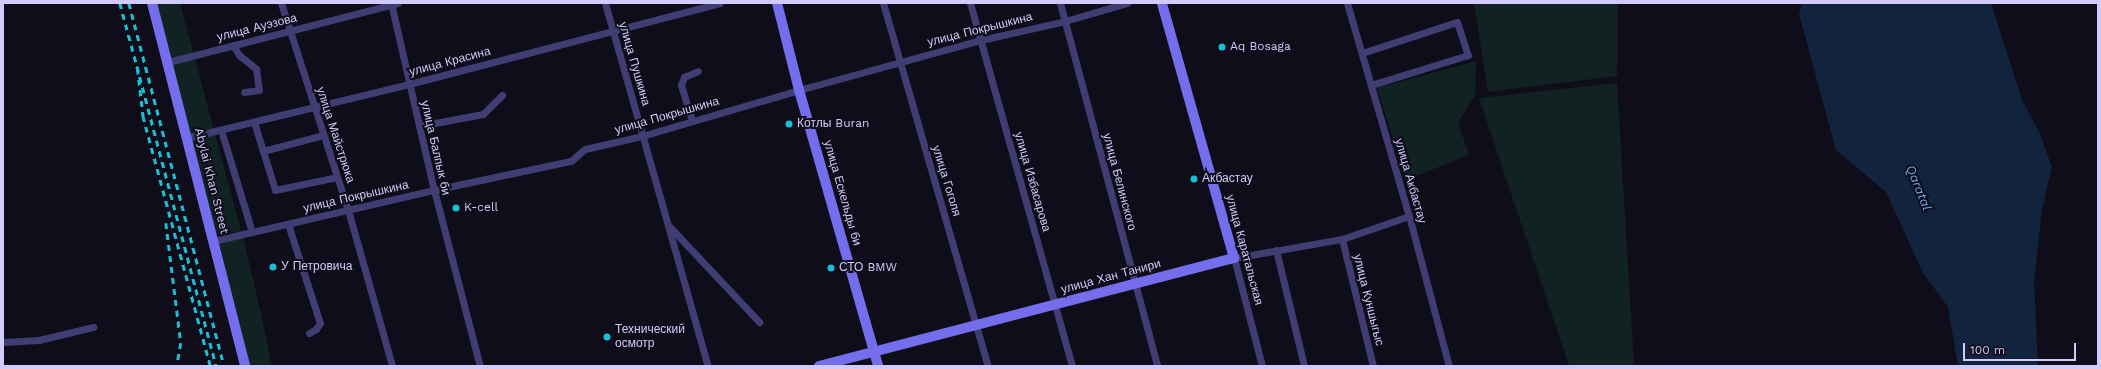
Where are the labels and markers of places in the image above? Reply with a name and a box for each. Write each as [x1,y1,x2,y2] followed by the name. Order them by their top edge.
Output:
[1230,40,1291,54] place label: Aq Bosaga
[1217,42,1227,52] marker: Aq Bosaga
[797,117,870,131] place label: Котлы Buran
[784,119,794,129] marker: Котлы Buran
[1202,172,1253,186] place label: Акбастау
[1189,174,1199,184] marker: Акбастау
[464,201,498,215] place label: K-cell
[451,203,461,213] marker: K-cell
[281,260,352,274] place label: У Петровича
[839,261,897,275] place label: СТО BMW
[268,262,278,272] marker: У Петровича
[826,263,836,273] marker: СТО BMW
[615,323,685,351] place label: Технический осмотр
[602,332,612,342] marker: Технический осмотр

